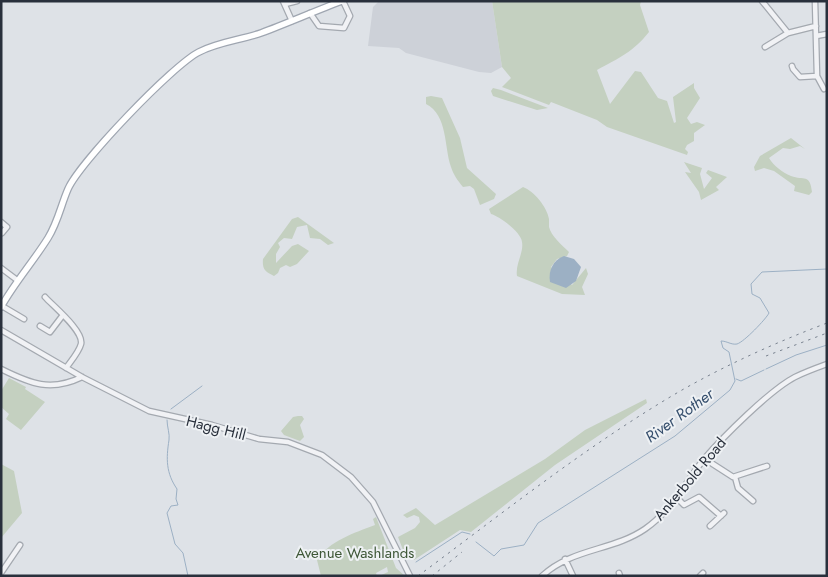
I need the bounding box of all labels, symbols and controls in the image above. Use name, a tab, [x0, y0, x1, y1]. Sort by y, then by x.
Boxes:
water label: River Rother	[640, 382, 720, 448]
street label: Hagg Hill	[184, 410, 248, 446]
street label: Ankerbold Road	[649, 433, 731, 525]
park label: Avenue Washlands	[296, 542, 414, 564]

